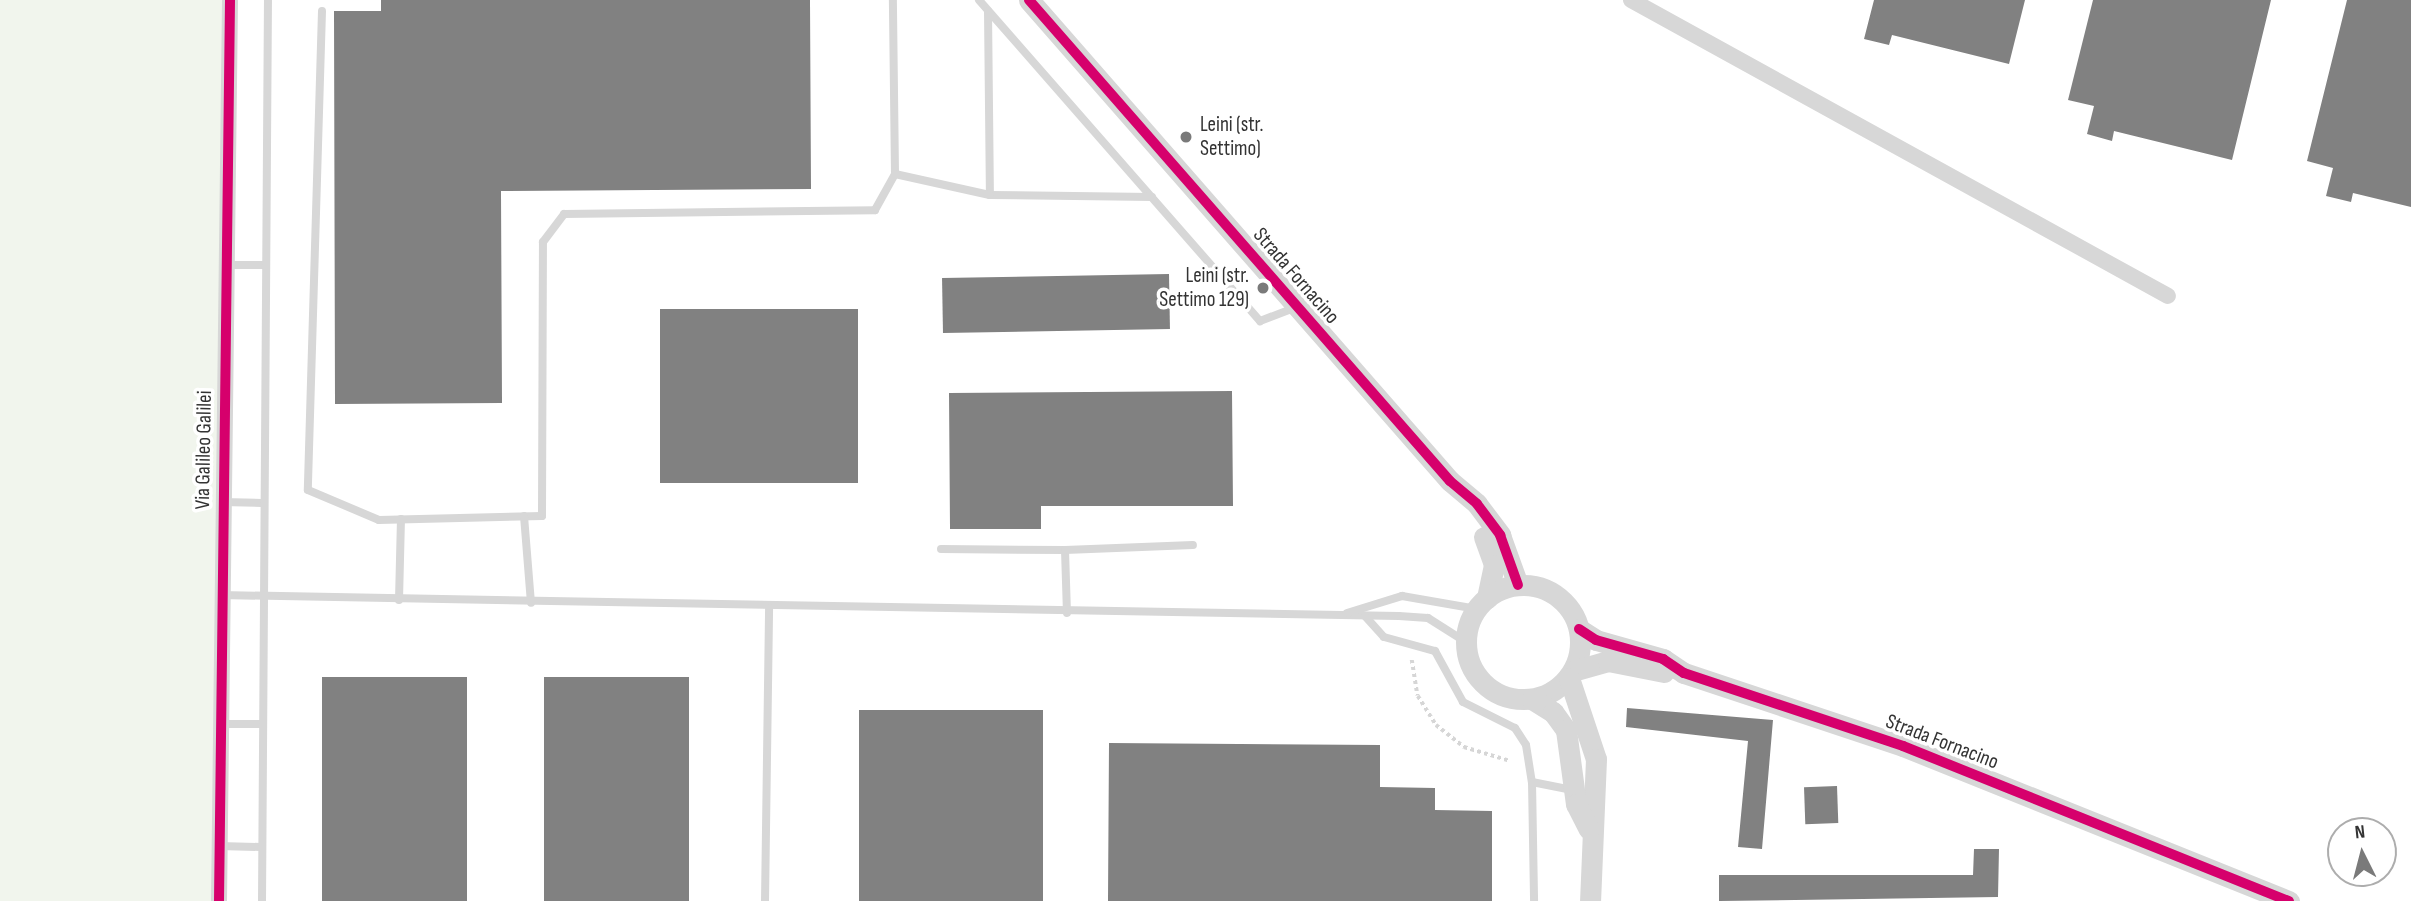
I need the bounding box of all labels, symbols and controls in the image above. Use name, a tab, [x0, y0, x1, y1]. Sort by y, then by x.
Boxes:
place label: Leini (str. Settimo)	[1200, 112, 1263, 162]
marker: Leini (str. Settimo)	[1178, 129, 1194, 145]
street label: Strada Fornacino	[1248, 223, 1344, 329]
place label: Leini (str. Settimo 129)	[1159, 263, 1249, 313]
marker: Leini (str. Settimo 129)	[1255, 280, 1271, 296]
street label: Via Galileo Galilei	[190, 390, 218, 510]
street label: Strada Fornacino	[1882, 709, 2002, 775]
north arrow	[2327, 817, 2397, 887]
text: N	[2354, 821, 2366, 845]

